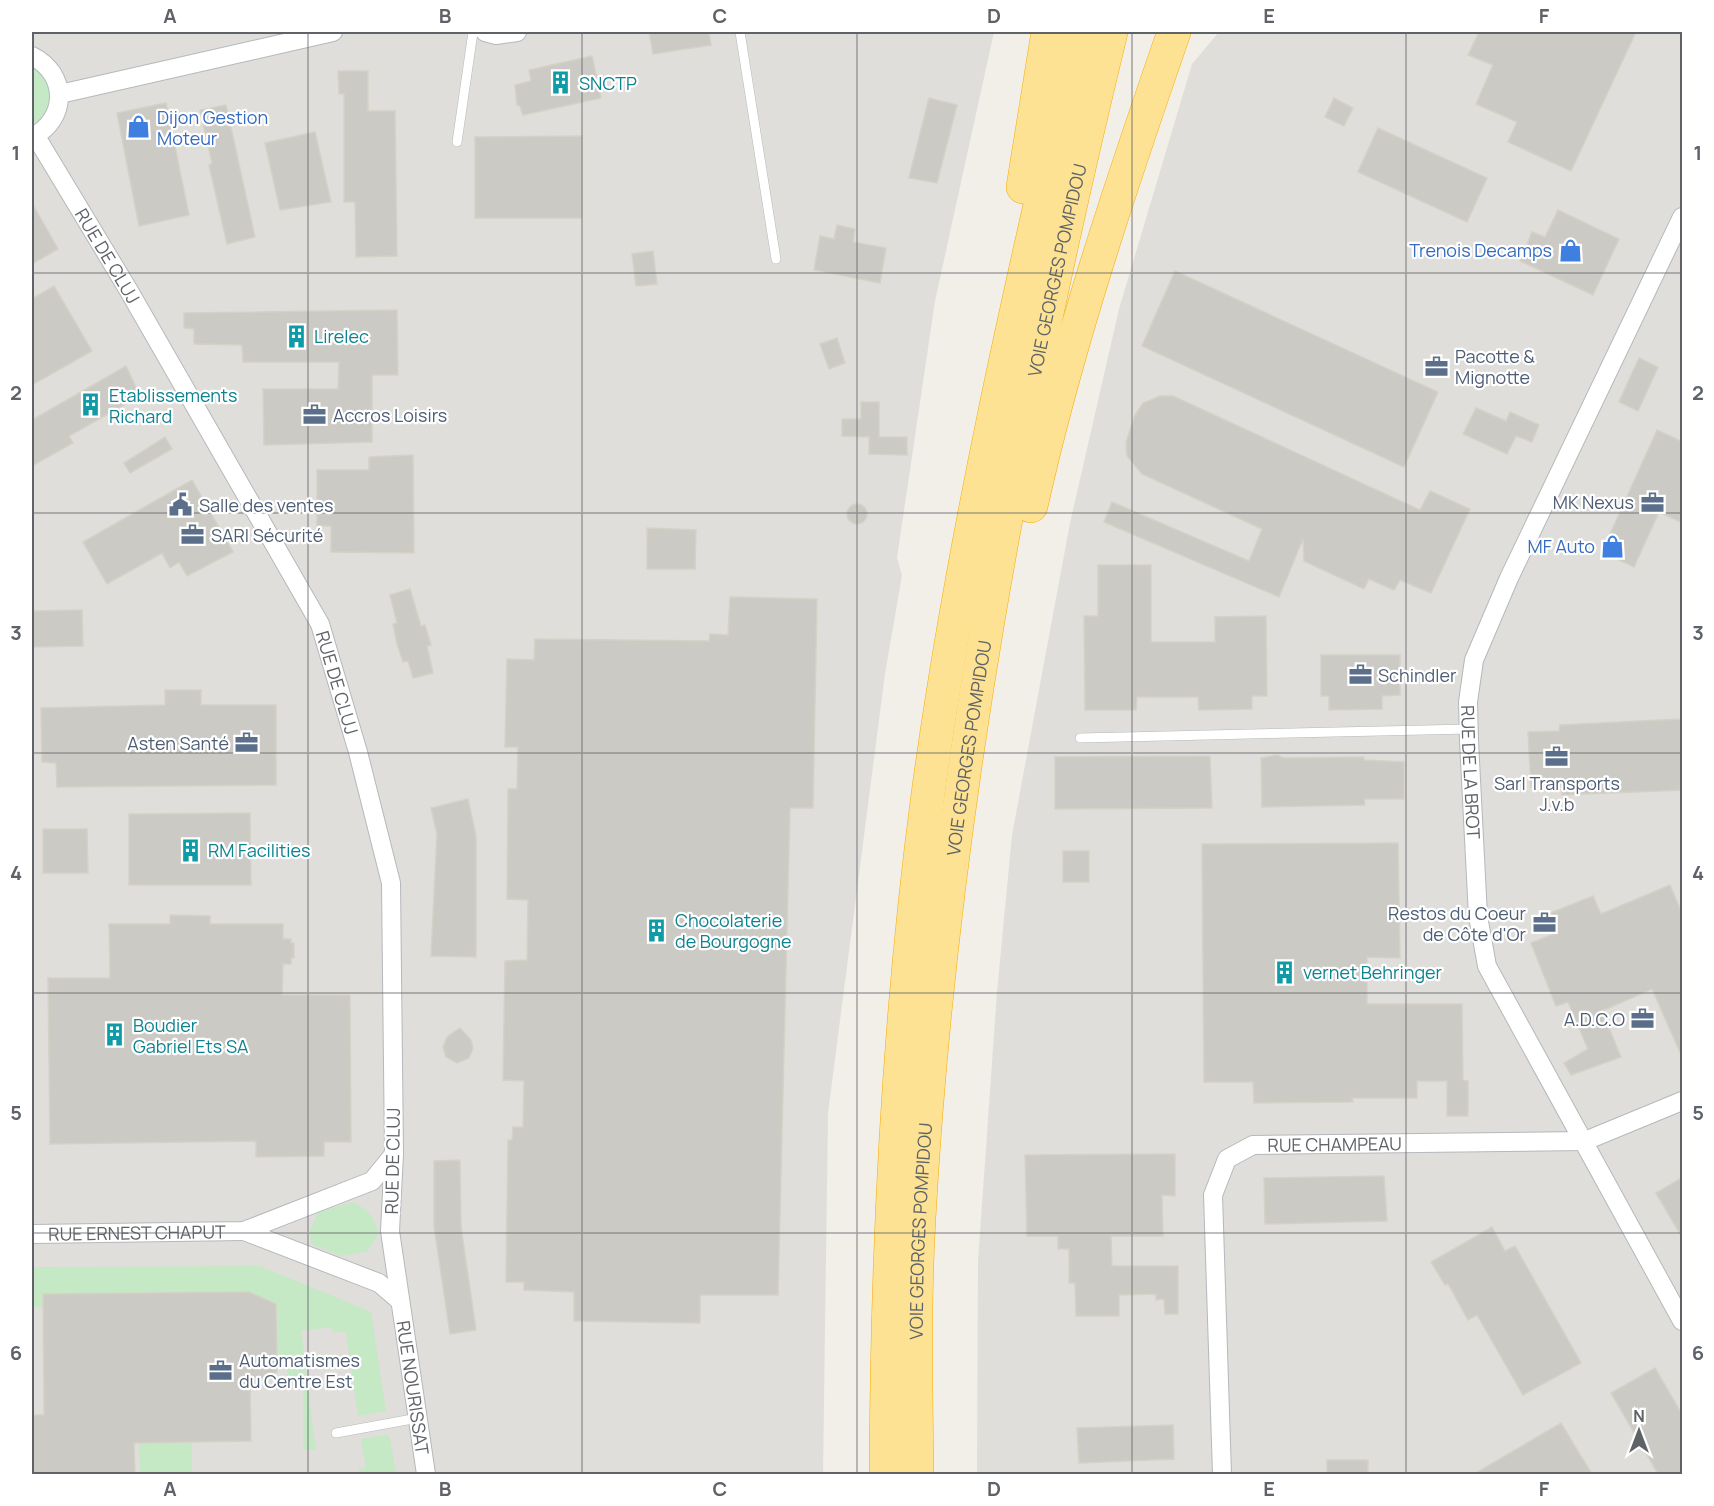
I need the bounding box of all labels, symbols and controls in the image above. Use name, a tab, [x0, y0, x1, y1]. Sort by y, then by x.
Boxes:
text: A	[163, 2, 177, 29]
text: B	[439, 2, 452, 29]
text: C	[713, 2, 727, 29]
text: D	[987, 2, 1001, 29]
text: E	[1263, 2, 1275, 29]
text: F	[1539, 2, 1550, 29]
building icon: SNCTP	[548, 70, 574, 96]
place label: SNCTP	[579, 71, 637, 95]
place label: Dijon Gestion Moteur	[157, 105, 268, 150]
shop icon: Dijon Gestion Moteur	[126, 114, 152, 140]
text: 1	[12, 139, 20, 166]
text: 1	[1694, 139, 1702, 166]
street label: VOIE GEORGES POMPIDOU	[1022, 161, 1092, 379]
street label: RUE DE CLUJ	[70, 204, 146, 308]
shop icon: Trenois Decamps	[1557, 237, 1583, 263]
place label: Trenois Decamps	[1409, 238, 1552, 262]
building icon: Lirelec	[283, 323, 309, 349]
place label: Lirelec	[314, 324, 369, 348]
place label: Pacotte & Mignotte	[1455, 344, 1535, 389]
office icon: Pacotte & Mignotte	[1424, 353, 1450, 379]
text: 2	[10, 379, 22, 406]
text: 2	[1692, 379, 1704, 406]
place label: Etablissements Richard	[109, 383, 238, 428]
building icon: Etablissements Richard	[78, 392, 104, 418]
office icon: Accros Loisirs	[302, 402, 328, 428]
place label: Accros Loisirs	[333, 403, 447, 427]
office icon: MK Nexus	[1639, 489, 1665, 515]
place label: MK Nexus	[1553, 490, 1634, 514]
public building icon: Salle des ventes	[168, 492, 194, 518]
place label: Salle des ventes	[199, 493, 333, 517]
office icon: SARI Sécurité	[180, 522, 206, 548]
place label: SARI Sécurité	[211, 523, 323, 547]
shop icon: MF Auto	[1600, 533, 1626, 559]
place label: MF Auto	[1528, 534, 1595, 558]
text: 3	[10, 619, 22, 646]
text: 3	[1692, 619, 1704, 646]
street label: RUE DE CLUJ	[311, 628, 364, 737]
street label: VOIE GEORGES POMPIDOU	[941, 638, 997, 857]
office icon: Schindler	[1347, 662, 1373, 688]
place label: Schindler	[1378, 663, 1457, 687]
street label: RUE DE LA BROT	[1456, 705, 1486, 840]
office icon: Asten Santé	[234, 730, 260, 756]
place label: Asten Santé	[127, 731, 229, 755]
office icon: Sarl Transports J.v.b	[1544, 744, 1570, 770]
place label: Sarl Transports J.v.b	[1494, 771, 1620, 816]
building icon: RM Facilities	[177, 837, 203, 863]
place label: RM Facilities	[208, 838, 310, 862]
text: 4	[10, 859, 22, 886]
text: 4	[1692, 859, 1704, 886]
place label: Restos du Coeur de Côte d'Or	[1388, 901, 1527, 946]
place label: Chocolaterie de Bourgogne	[675, 908, 791, 953]
office icon: Restos du Coeur de Côte d'Or	[1531, 910, 1557, 936]
building icon: Chocolaterie de Bourgogne	[644, 917, 670, 943]
building icon: vernet Behringer	[1272, 959, 1298, 985]
place label: vernet Behringer	[1303, 960, 1443, 984]
office icon: A.D.C.O	[1630, 1006, 1656, 1032]
place label: A.D.C.O	[1564, 1007, 1625, 1031]
place label: Boudier Gabriel Ets SA	[133, 1013, 249, 1058]
building icon: Boudier Gabriel Ets SA	[102, 1022, 128, 1048]
text: 5	[10, 1099, 22, 1126]
text: 5	[1692, 1099, 1704, 1126]
street label: RUE DE CLUJ	[379, 1107, 405, 1215]
street label: VOIE GEORGES POMPIDOU	[904, 1122, 937, 1340]
street label: RUE CHAMPEAU	[1267, 1131, 1402, 1157]
street label: RUE ERNEST CHAPUT	[48, 1219, 226, 1246]
street label: RUE NOURISSAT	[391, 1319, 435, 1456]
text: 6	[10, 1339, 22, 1366]
text: 6	[1692, 1339, 1704, 1366]
place label: Automatismes du Centre Est	[239, 1348, 360, 1393]
office icon: Automatismes du Centre Est	[208, 1357, 234, 1383]
north arrow	[1609, 1401, 1669, 1461]
text: N	[1633, 1405, 1645, 1427]
text: A	[163, 1475, 177, 1502]
text: B	[439, 1475, 452, 1502]
text: C	[713, 1475, 727, 1502]
text: D	[987, 1475, 1001, 1502]
text: E	[1263, 1475, 1275, 1502]
text: F	[1539, 1475, 1550, 1502]

